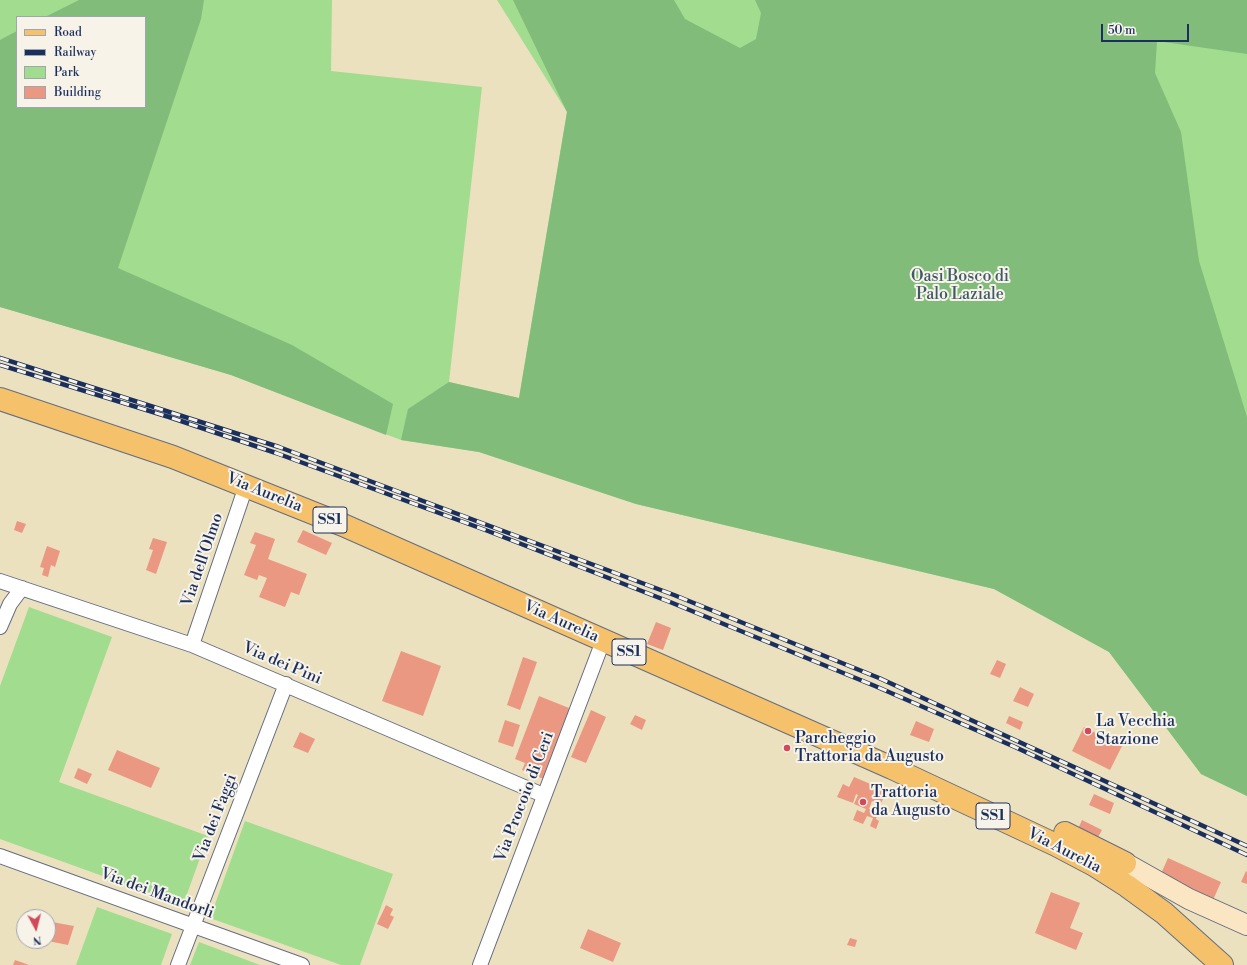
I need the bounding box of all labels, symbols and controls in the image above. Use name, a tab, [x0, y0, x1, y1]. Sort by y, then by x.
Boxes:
legend	[16, 16, 146, 108]
scale bar	[1103, 16, 1191, 42]
text: 50 m	[1108, 23, 1136, 38]
text: Road	[54, 25, 82, 40]
text: Railway	[54, 45, 96, 60]
text: Park	[54, 65, 79, 80]
text: Building	[54, 85, 101, 100]
park label: Oasi Bosco di Palo Laziale	[911, 267, 1009, 305]
street label: Via Aurelia	[223, 469, 305, 517]
road number: SS1	[313, 507, 347, 533]
street label: Via dell'Olmo	[178, 511, 228, 609]
street label: Via Aurelia	[520, 597, 602, 647]
street label: Via dei Pini	[240, 639, 324, 689]
road number: SS1	[612, 639, 646, 665]
place label: La Vecchia Stazione	[1096, 712, 1175, 750]
marker: La Vecchia Stazione	[1083, 726, 1093, 736]
street label: Via Procoio di Ceri	[491, 729, 559, 865]
place label: Parcheggio Trattoria da Augusto	[795, 729, 944, 767]
marker: Parcheggio Trattoria da Augusto	[782, 743, 792, 753]
street label: Via dei Faggi	[190, 771, 242, 865]
place label: Trattoria da Augusto	[871, 783, 950, 821]
marker: Trattoria da Augusto	[858, 797, 868, 807]
road number: SS1	[976, 803, 1010, 829]
street label: Via Aurelia	[1024, 824, 1104, 878]
street label: Via dei Mandorli	[98, 865, 216, 923]
north arrow	[16, 909, 56, 949]
text: N	[32, 932, 43, 947]

